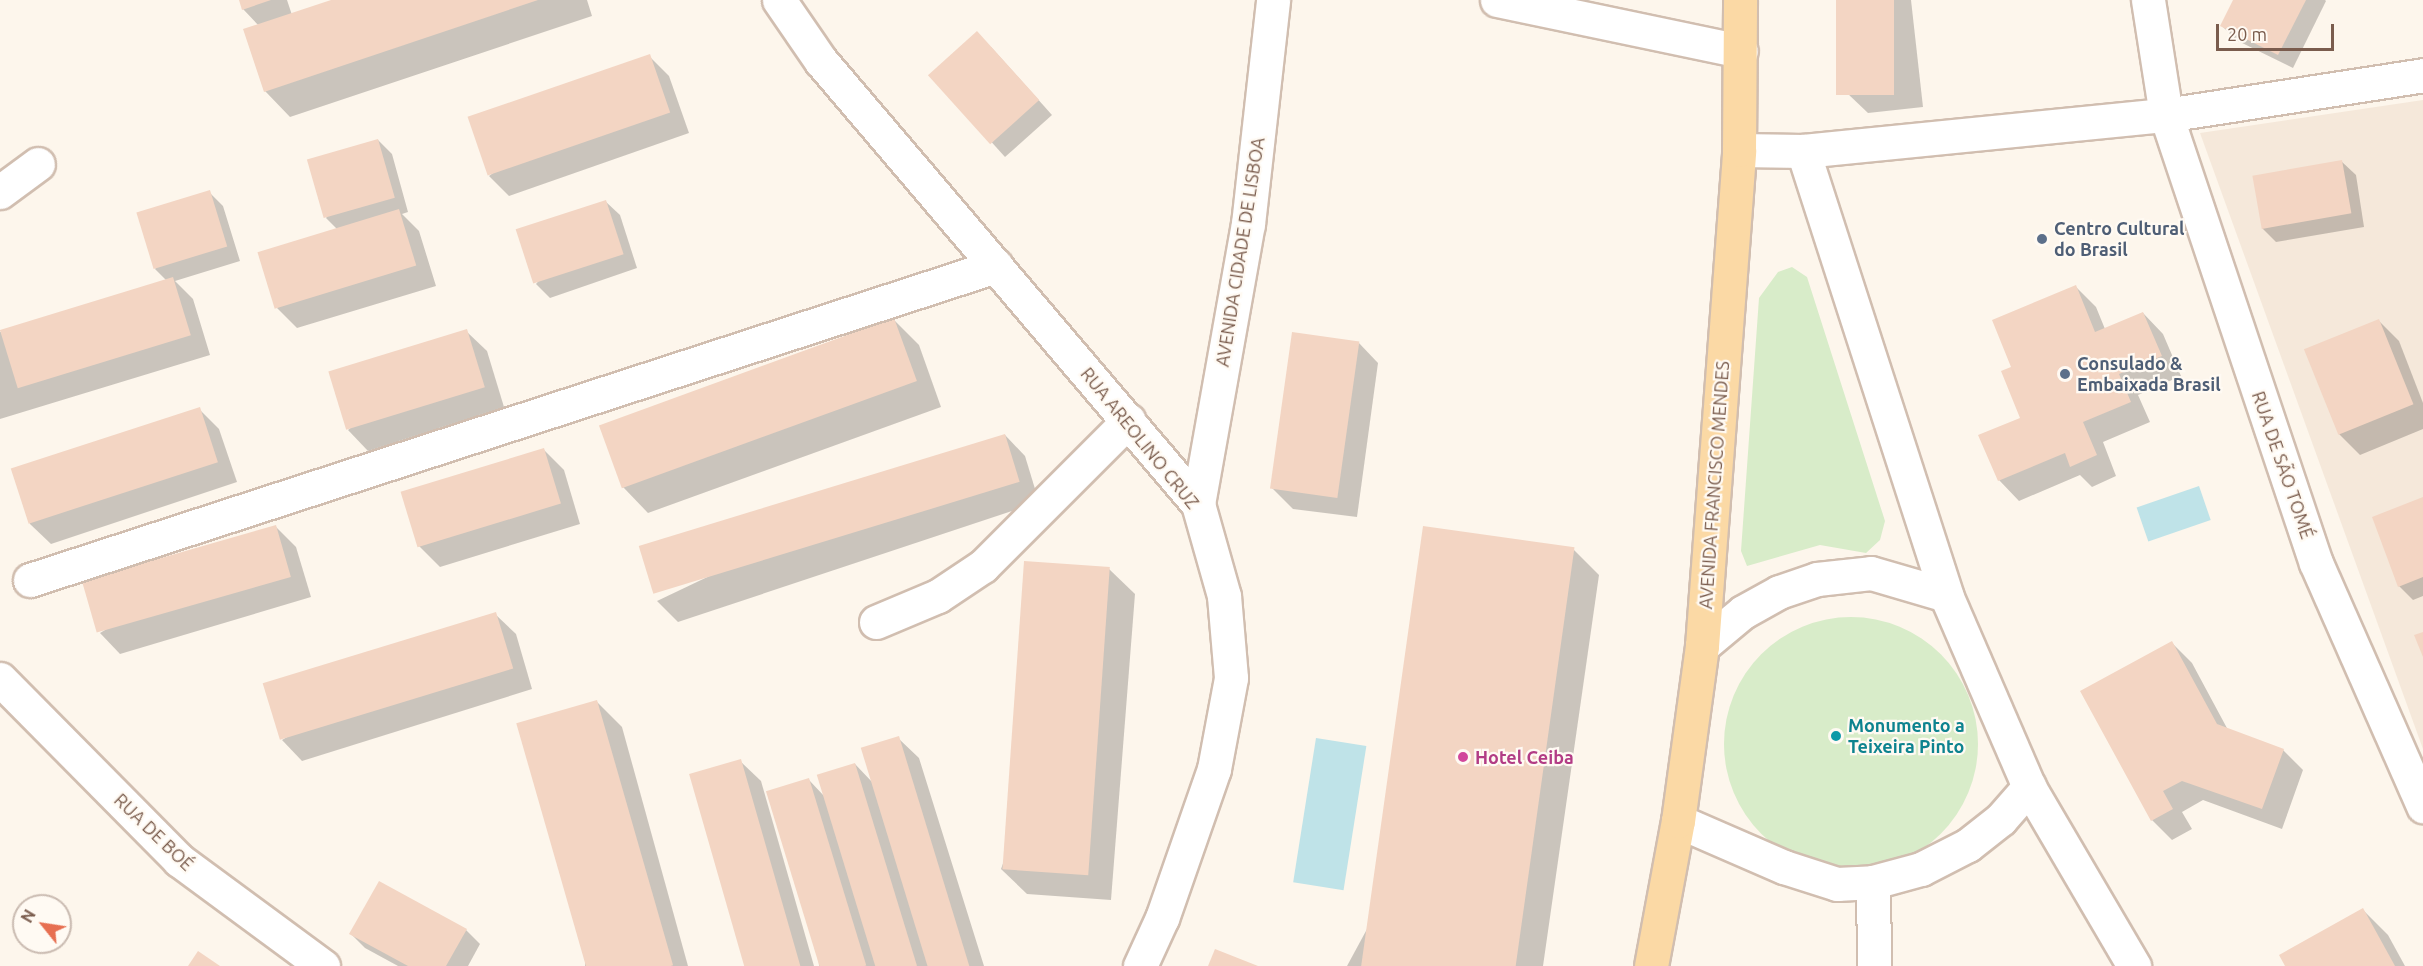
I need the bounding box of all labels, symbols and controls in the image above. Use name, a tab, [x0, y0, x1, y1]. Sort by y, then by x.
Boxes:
scale bar	[2219, 12, 2338, 50]
text: 20 m	[2227, 24, 2267, 44]
street label: AVENIDA CIDADE DE LISBOA	[1211, 136, 1269, 368]
place label: Centro Cultural do Brasil	[2054, 218, 2184, 260]
marker: Centro Cultural do Brasil	[2035, 232, 2049, 246]
place label: Consulado & Embaixada Brasil	[2077, 353, 2221, 395]
street label: AVENIDA FRANCISCO MENDES	[1695, 360, 1733, 610]
street label: RUA AREOLINO CRUZ	[1076, 363, 1204, 513]
marker: Consulado & Embaixada Brasil	[2058, 367, 2072, 381]
street label: RUA DE SÃO TOMÉ	[2248, 388, 2318, 542]
place label: Monumento a Teixeira Pinto	[1848, 715, 1965, 758]
marker: Monumento a Teixeira Pinto	[1829, 729, 1843, 743]
place label: Hotel Ceiba	[1475, 746, 1574, 768]
marker: Hotel Ceiba	[1456, 750, 1470, 764]
street label: RUA DE BOÉ	[110, 789, 198, 875]
north arrow	[12, 894, 72, 954]
text: N	[17, 906, 39, 926]

